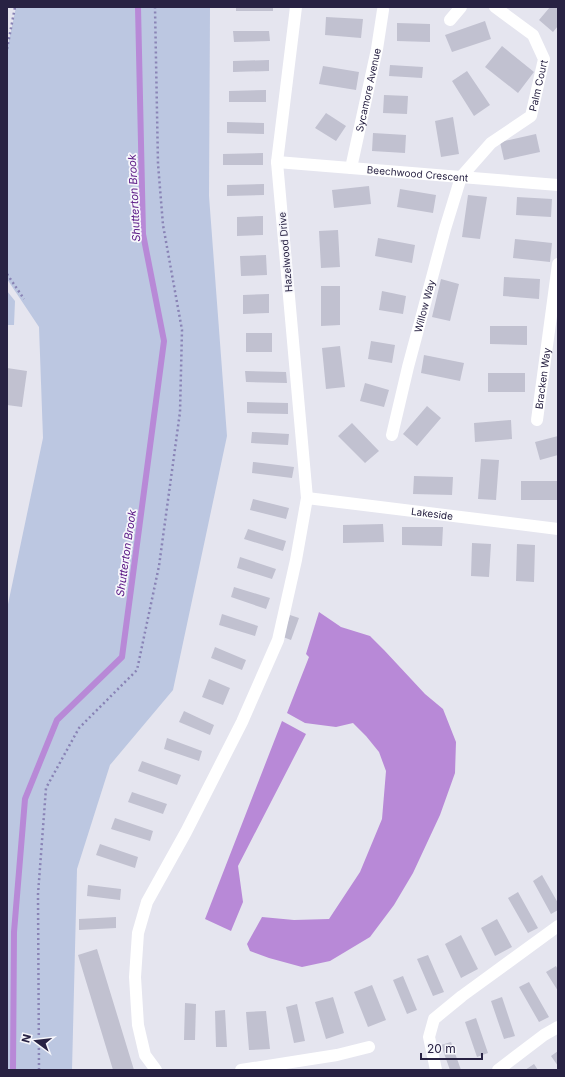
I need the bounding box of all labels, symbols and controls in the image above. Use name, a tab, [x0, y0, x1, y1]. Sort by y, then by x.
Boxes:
street label: Sycamore Avenue	[353, 47, 383, 133]
street label: Palm Court	[526, 58, 550, 112]
water label: Shutterton Brook	[125, 153, 143, 242]
street label: Beechwood Crescent	[366, 163, 469, 184]
street label: Hazelwood Drive	[276, 211, 294, 293]
street label: Willow Way	[412, 278, 437, 334]
street label: Bracken Way	[533, 347, 553, 410]
street label: Lakeside	[410, 505, 454, 522]
water label: Shutterton Brook	[113, 508, 139, 597]
north arrow	[16, 1021, 56, 1061]
text: N	[18, 1033, 34, 1044]
scale bar	[421, 1035, 482, 1061]
text: 20 m	[427, 1041, 456, 1056]

